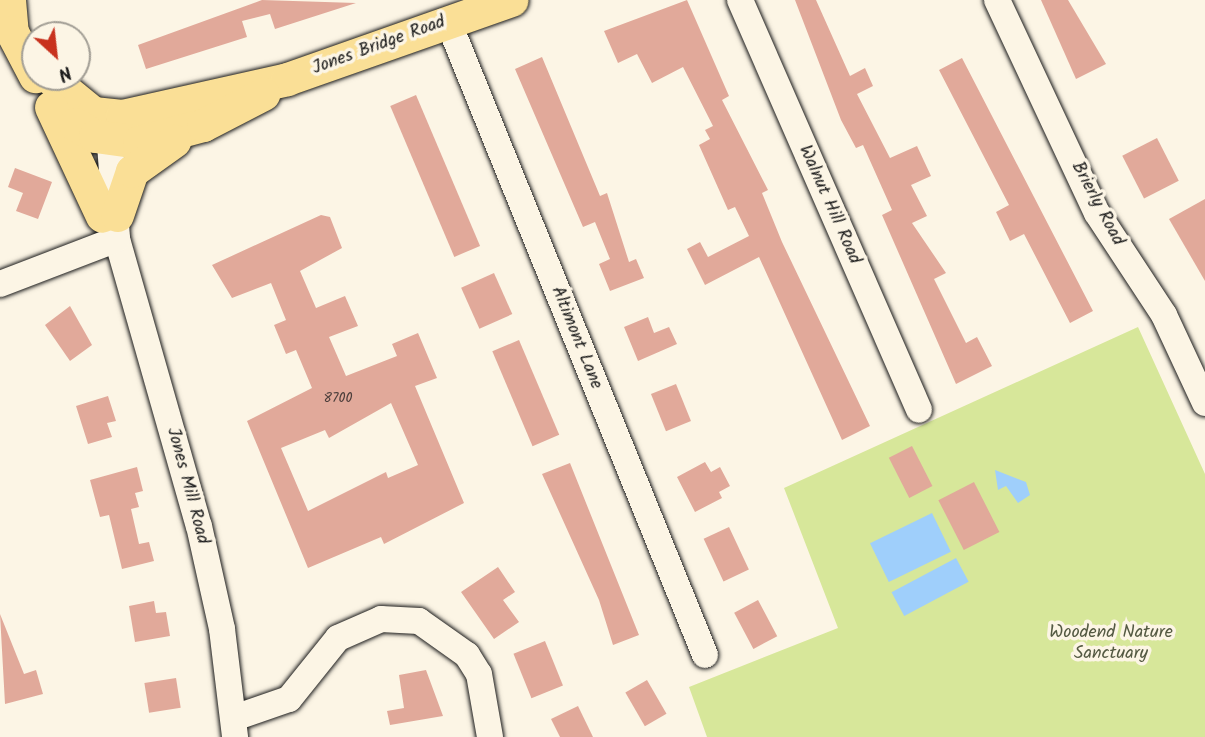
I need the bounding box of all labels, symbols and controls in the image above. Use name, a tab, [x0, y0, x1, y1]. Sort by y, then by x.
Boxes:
street label: Jones Bridge Road	[310, 12, 448, 80]
north arrow	[21, 21, 91, 91]
text: N	[52, 57, 77, 89]
street label: Walnut Hill Road	[793, 142, 865, 268]
street label: Brierly Road	[1066, 158, 1128, 250]
street label: Altimont Lane	[546, 284, 606, 392]
house number: 8700	[324, 390, 352, 406]
street label: Jones Mill Road	[161, 425, 213, 547]
park label: Woodend Nature Sanctuary	[1049, 623, 1173, 666]

